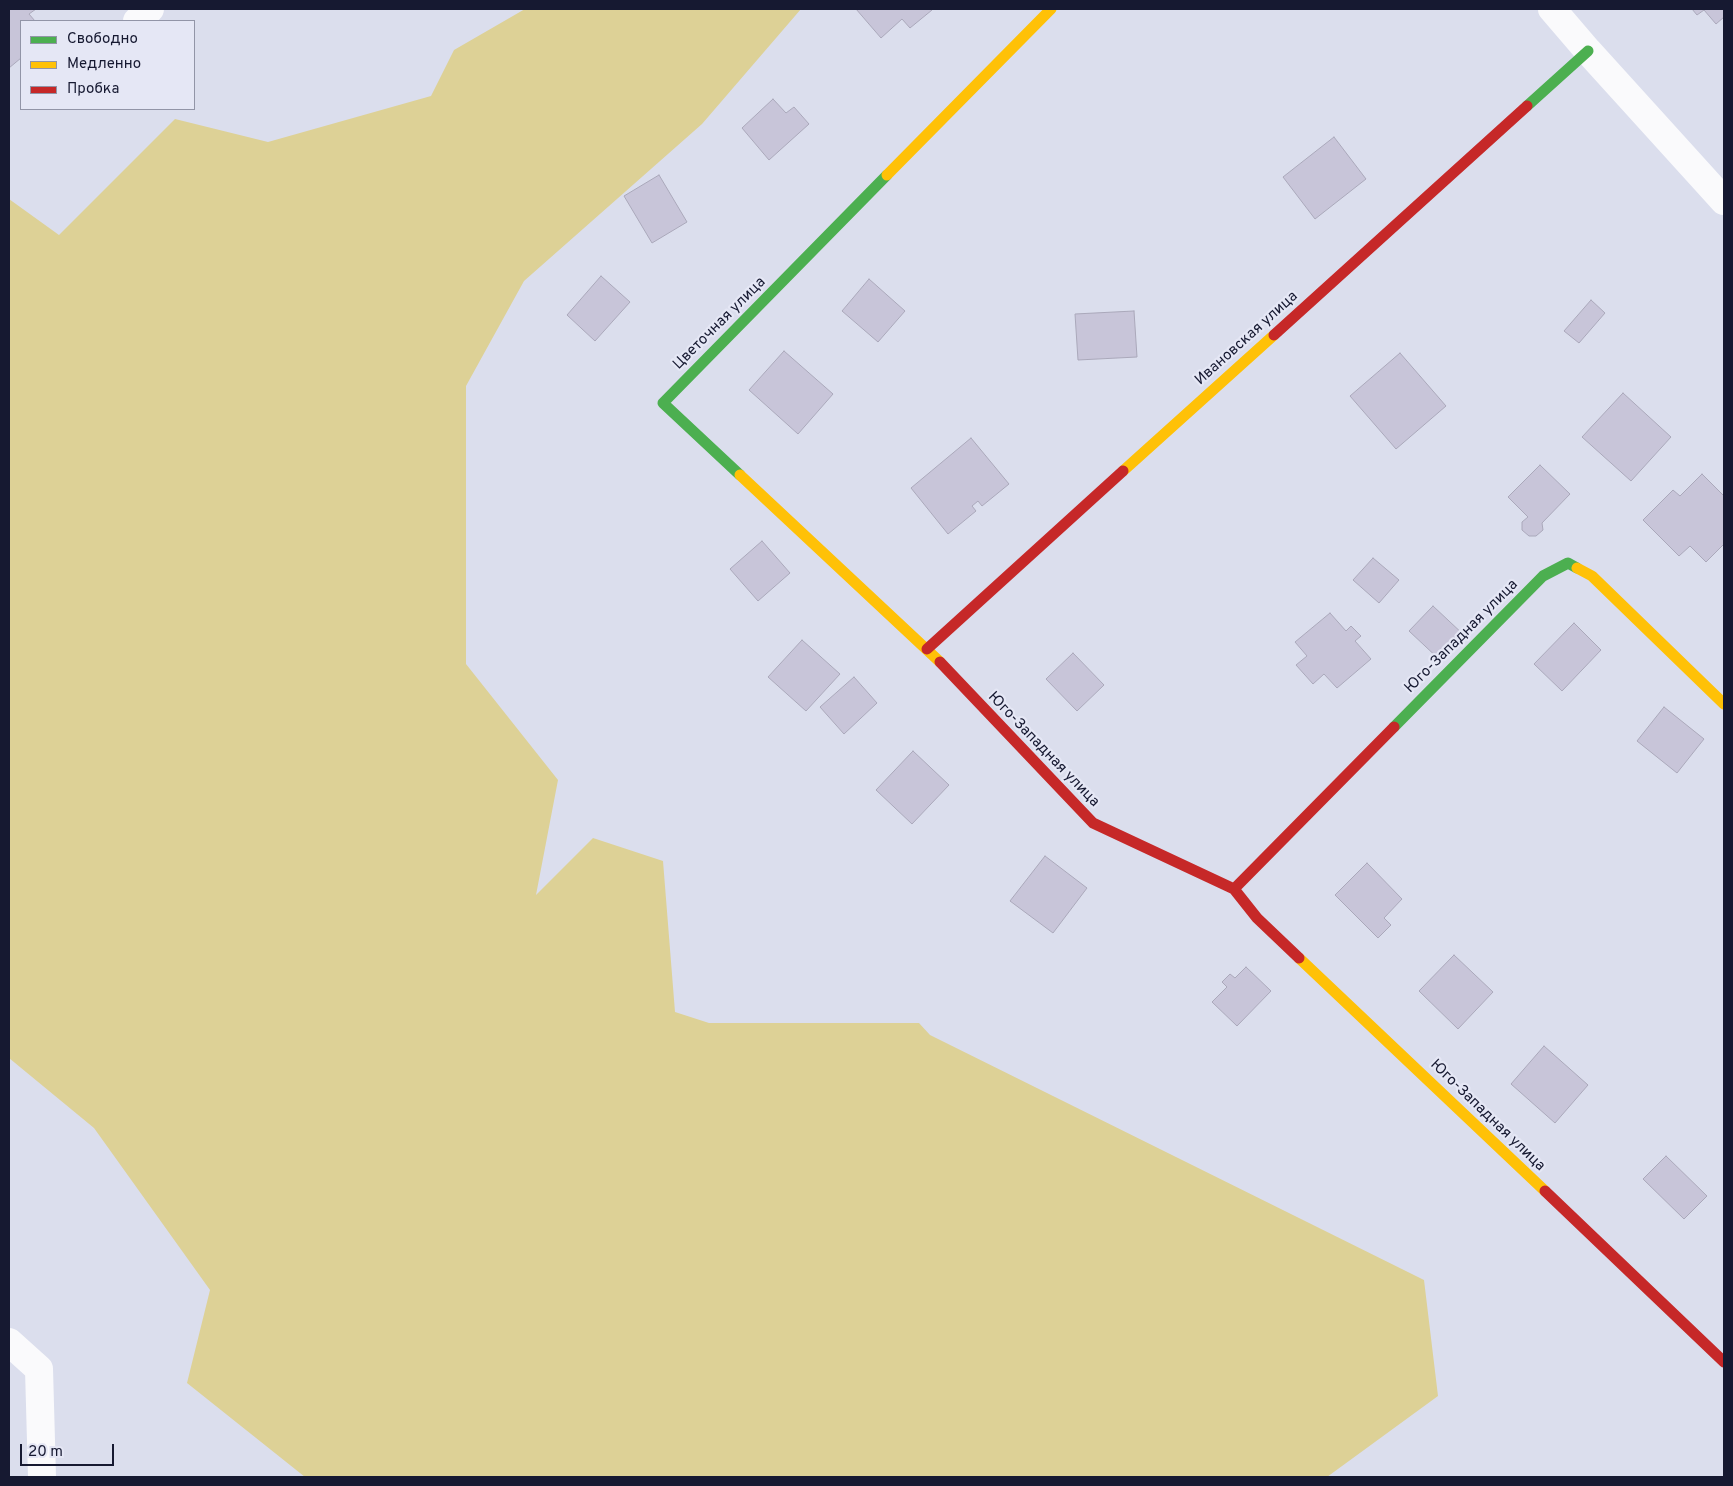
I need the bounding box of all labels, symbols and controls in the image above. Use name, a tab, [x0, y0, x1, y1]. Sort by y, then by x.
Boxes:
legend	[20, 20, 195, 110]
text: Свободно	[67, 30, 138, 49]
text: Медленно	[67, 55, 141, 74]
text: Пробка	[67, 80, 119, 99]
street label: Цветочная улица	[670, 274, 770, 374]
street label: Ивановская улица	[1192, 288, 1302, 390]
street label: Юго-Западная улица	[1402, 577, 1522, 697]
street label: Юго-Западная улица	[983, 689, 1103, 811]
street label: Юго-Западная улица	[1426, 1056, 1548, 1176]
scale bar	[22, 1434, 116, 1466]
text: 20 m	[28, 1443, 63, 1462]

